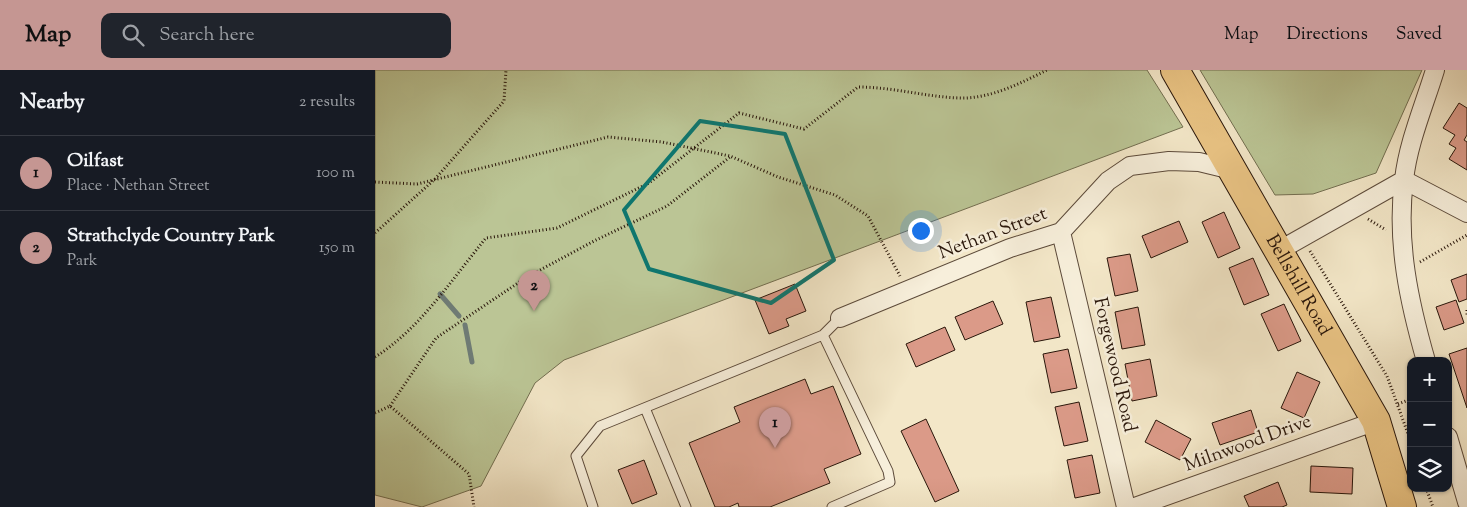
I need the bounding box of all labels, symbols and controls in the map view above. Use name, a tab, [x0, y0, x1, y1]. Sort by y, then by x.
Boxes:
search box	[101, 13, 451, 58]
text: Map	[25, 18, 71, 52]
icon: search	[119, 21, 147, 49]
text: Search here	[159, 22, 255, 49]
text: Map	[1224, 22, 1259, 48]
text: Directions	[1287, 22, 1368, 48]
text: Saved	[1396, 22, 1442, 48]
text: Nearby	[20, 88, 85, 118]
text: 2 results	[299, 91, 355, 114]
text: Oilfast	[67, 148, 123, 175]
text: 1	[33, 162, 39, 185]
text: 100 m	[316, 162, 355, 185]
text: Place · Nethan Street	[67, 175, 210, 198]
street label: Nethan Street	[935, 201, 1052, 267]
your location	[908, 218, 934, 244]
text: Strathclyde Country Park	[67, 223, 275, 250]
street label: Bellshill Road	[1258, 230, 1338, 341]
text: 2	[32, 237, 40, 260]
text: 150 m	[319, 237, 355, 260]
text: Park	[67, 250, 98, 273]
pin: 2	[518, 270, 550, 311]
street label: Forgewood Road	[1085, 295, 1143, 435]
map controls	[1407, 357, 1452, 492]
button: +	[1407, 357, 1452, 402]
button: −	[1407, 402, 1452, 447]
pin: 1	[759, 407, 791, 448]
street label: Milnwood Drive	[1181, 408, 1316, 480]
button: layers	[1407, 447, 1452, 492]

